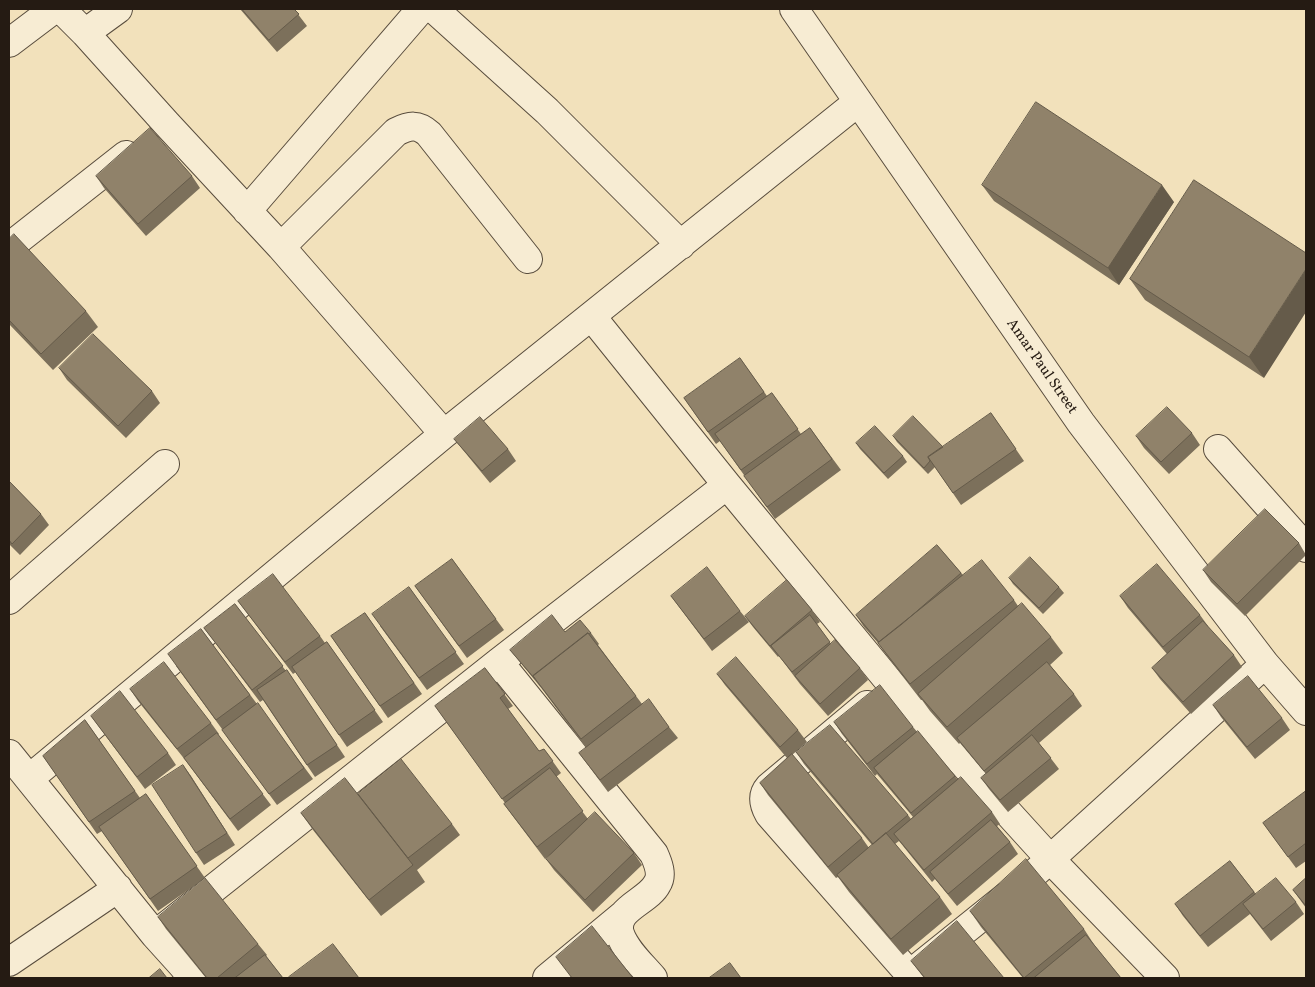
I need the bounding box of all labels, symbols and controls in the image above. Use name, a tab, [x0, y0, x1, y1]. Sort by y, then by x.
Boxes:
street label: Amar Paul Street	[1001, 316, 1081, 418]

